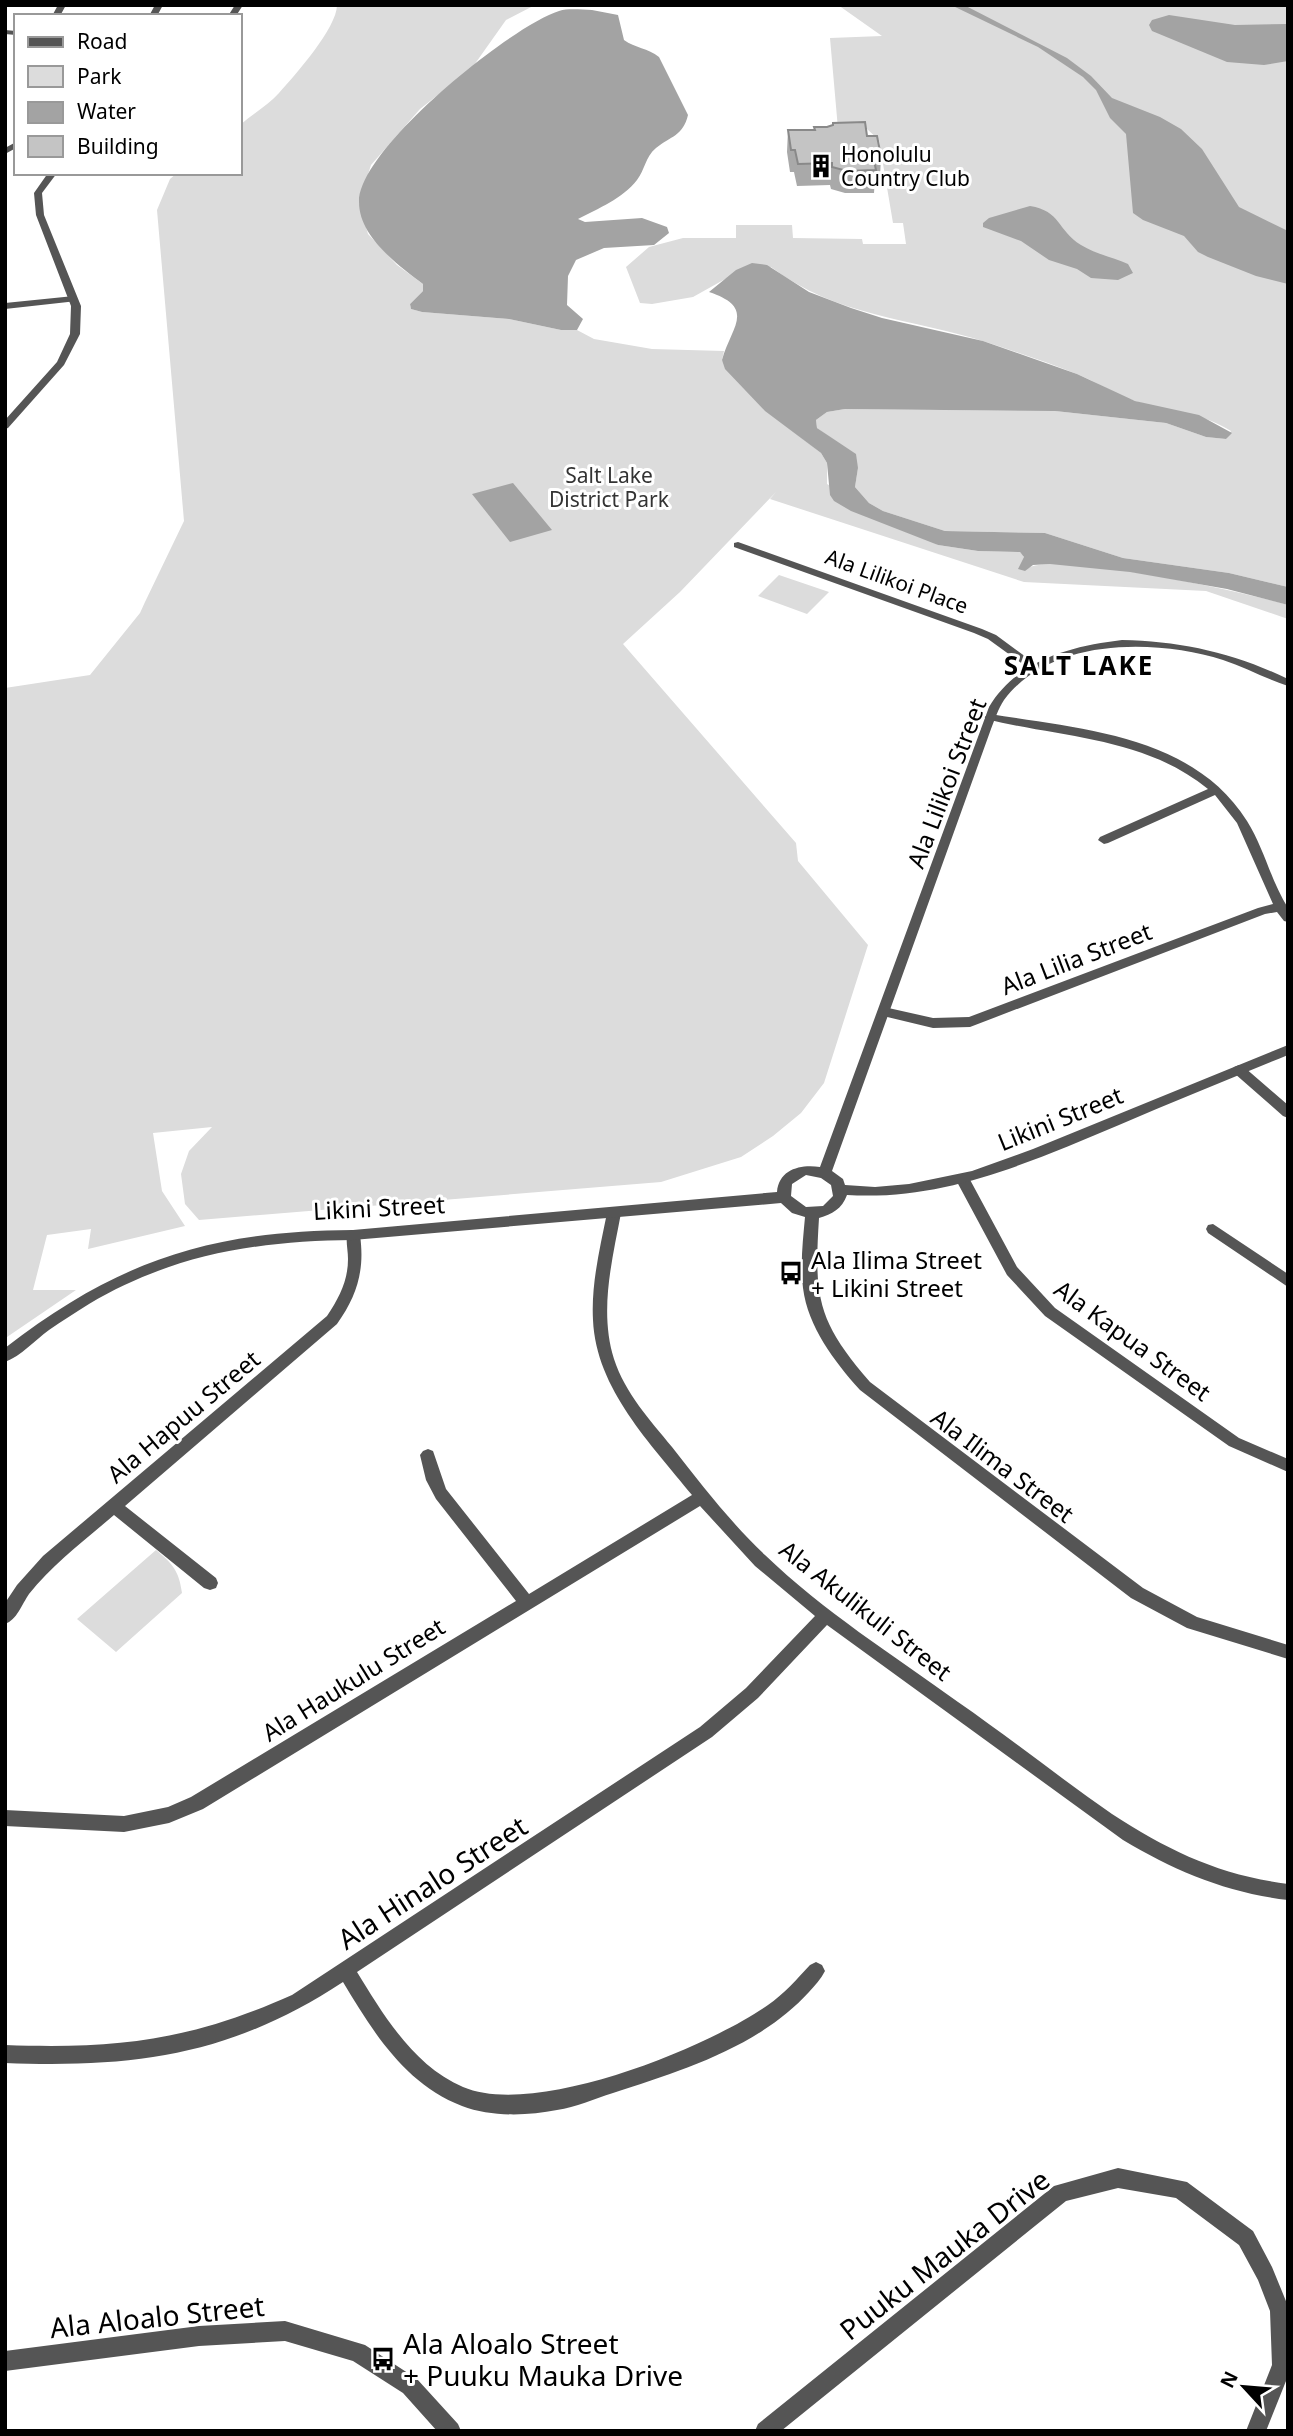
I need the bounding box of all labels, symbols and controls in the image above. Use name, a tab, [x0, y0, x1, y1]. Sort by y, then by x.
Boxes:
legend	[14, 14, 242, 175]
text: Road	[77, 27, 127, 55]
text: Park	[77, 62, 122, 90]
text: Water	[77, 97, 136, 125]
text: Building	[77, 132, 159, 160]
place label: Honolulu Country Club	[841, 140, 970, 192]
building icon: Honolulu Country Club	[807, 152, 835, 180]
park label: Salt Lake District Park	[549, 461, 670, 513]
street label: Ala Lilikoi Place	[822, 542, 972, 620]
district label: SALT LAKE	[1004, 647, 1154, 683]
street label: Ala Lilikoi Street	[898, 693, 994, 873]
street label: Ala Lilia Street	[996, 914, 1156, 1002]
street label: Likini Street	[993, 1078, 1128, 1158]
street label: Likini Street	[312, 1187, 446, 1227]
place label: Ala Ilima Street + Likini Street	[811, 1243, 982, 1304]
bus stop icon: Ala Ilima Street + Likini Street	[777, 1259, 805, 1287]
street label: Ala Kapua Street	[1048, 1272, 1218, 1408]
street label: Ala Hapuu Street	[100, 1342, 267, 1490]
street label: Ala Ilima Street	[925, 1400, 1081, 1530]
street label: Ala Akulikuli Street	[773, 1532, 959, 1688]
street label: Ala Haukulu Street	[256, 1609, 451, 1748]
street label: Ala Hinalo Street	[330, 1807, 534, 1957]
street label: Puuku Mauka Drive	[831, 2160, 1057, 2348]
street label: Ala Aloalo Street	[48, 2286, 266, 2346]
place label: Ala Aloalo Street + Puuku Mauka Drive	[403, 2324, 683, 2394]
bus stop icon: Ala Aloalo Street + Puuku Mauka Drive	[369, 2345, 397, 2373]
north arrow	[1209, 2352, 1279, 2422]
text: N	[1214, 2367, 1244, 2392]

